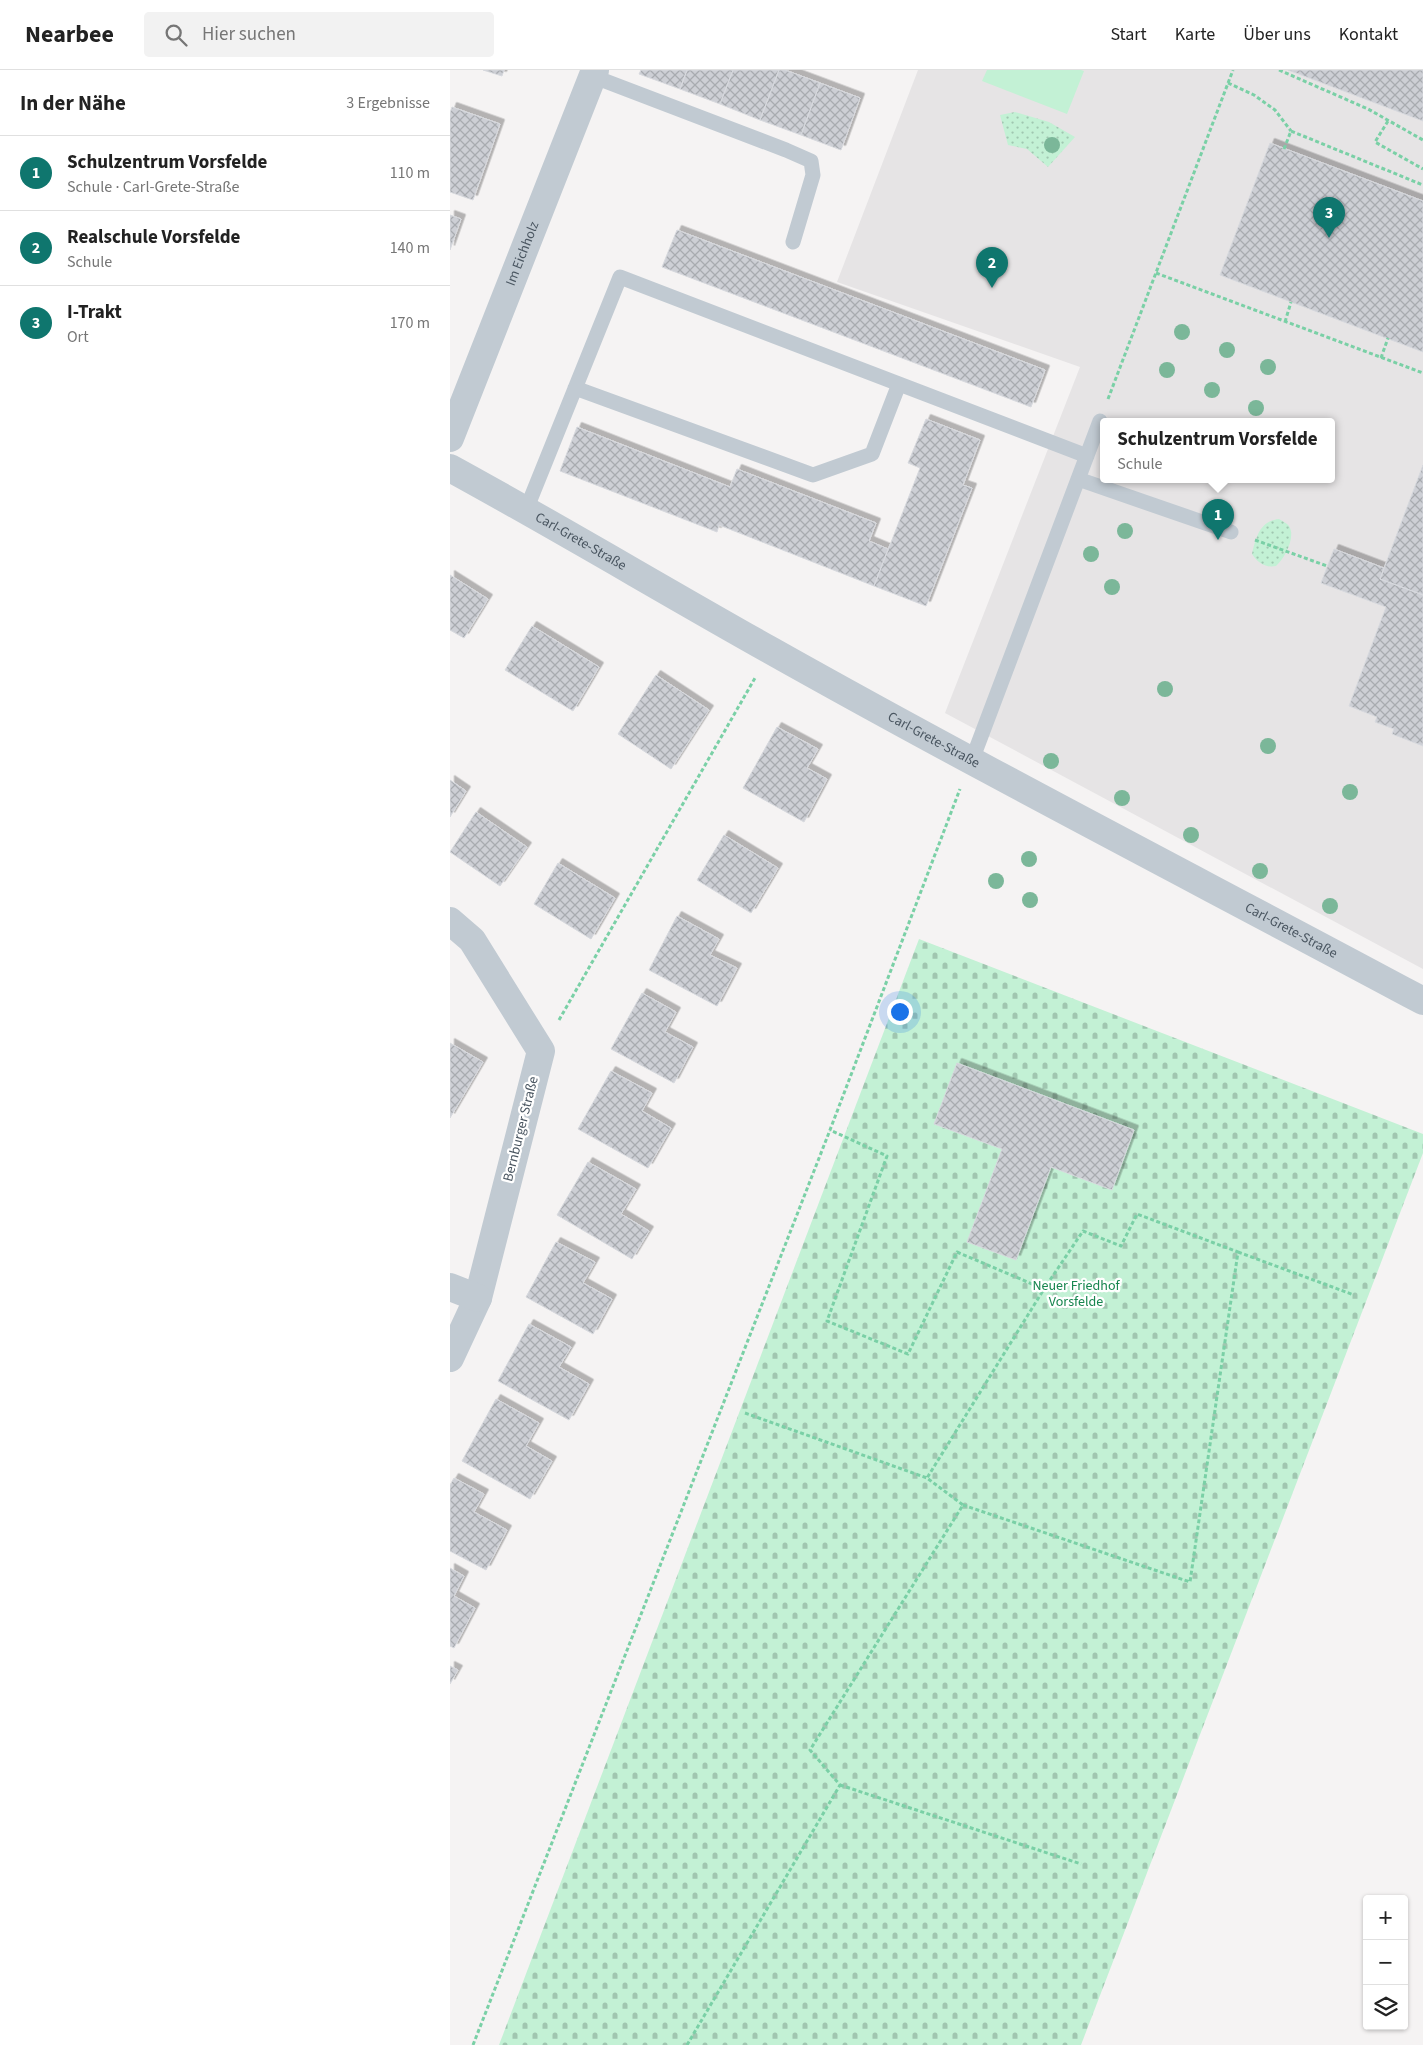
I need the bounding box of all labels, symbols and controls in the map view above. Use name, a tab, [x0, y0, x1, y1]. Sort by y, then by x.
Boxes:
search box	[144, 12, 494, 57]
text: Nearbee	[25, 17, 114, 52]
icon: search	[162, 21, 190, 49]
text: Hier suchen	[202, 21, 296, 48]
text: Start	[1110, 22, 1147, 47]
text: Karte	[1175, 22, 1215, 47]
text: Über uns	[1243, 22, 1311, 47]
text: Kontakt	[1339, 22, 1398, 47]
text: In der Nähe	[20, 88, 126, 118]
text: 3 Ergebnisse	[346, 92, 430, 114]
text: Schulzentrum Vorsfelde	[67, 149, 267, 176]
text: 1	[32, 162, 40, 184]
text: 110 m	[390, 162, 430, 184]
text: Schule · Carl-Grete-Straße	[67, 176, 239, 198]
pin: 3	[1313, 197, 1345, 238]
street label: Im Eichholz	[501, 219, 544, 289]
text: Realschule Vorsfelde	[67, 224, 240, 251]
text: 2	[32, 237, 40, 259]
text: 140 m	[390, 237, 430, 259]
pin: 2	[976, 247, 1008, 288]
text: Schule	[67, 251, 112, 273]
text: I-Trakt	[67, 299, 122, 326]
text: 3	[32, 312, 40, 334]
text: 170 m	[390, 312, 430, 334]
text: Ort	[67, 326, 89, 348]
popup	[1100, 418, 1335, 483]
text: Schulzentrum Vorsfelde	[1117, 426, 1318, 453]
text: Schule	[1117, 453, 1163, 475]
pin: 1	[1202, 499, 1234, 540]
street label: Carl-Grete-Straße	[531, 507, 630, 576]
street label: Carl-Grete-Straße	[884, 707, 983, 773]
street label: Carl-Grete-Straße	[1241, 898, 1341, 964]
your location	[887, 999, 913, 1025]
street label: Bernburger Straße	[498, 1074, 544, 1184]
park label: Neuer Friedhof Vorsfelde	[1032, 1276, 1120, 1312]
map controls	[1363, 1895, 1408, 2030]
button: +	[1363, 1895, 1408, 1940]
button: −	[1363, 1940, 1408, 1985]
button: layers	[1363, 1985, 1408, 2030]

